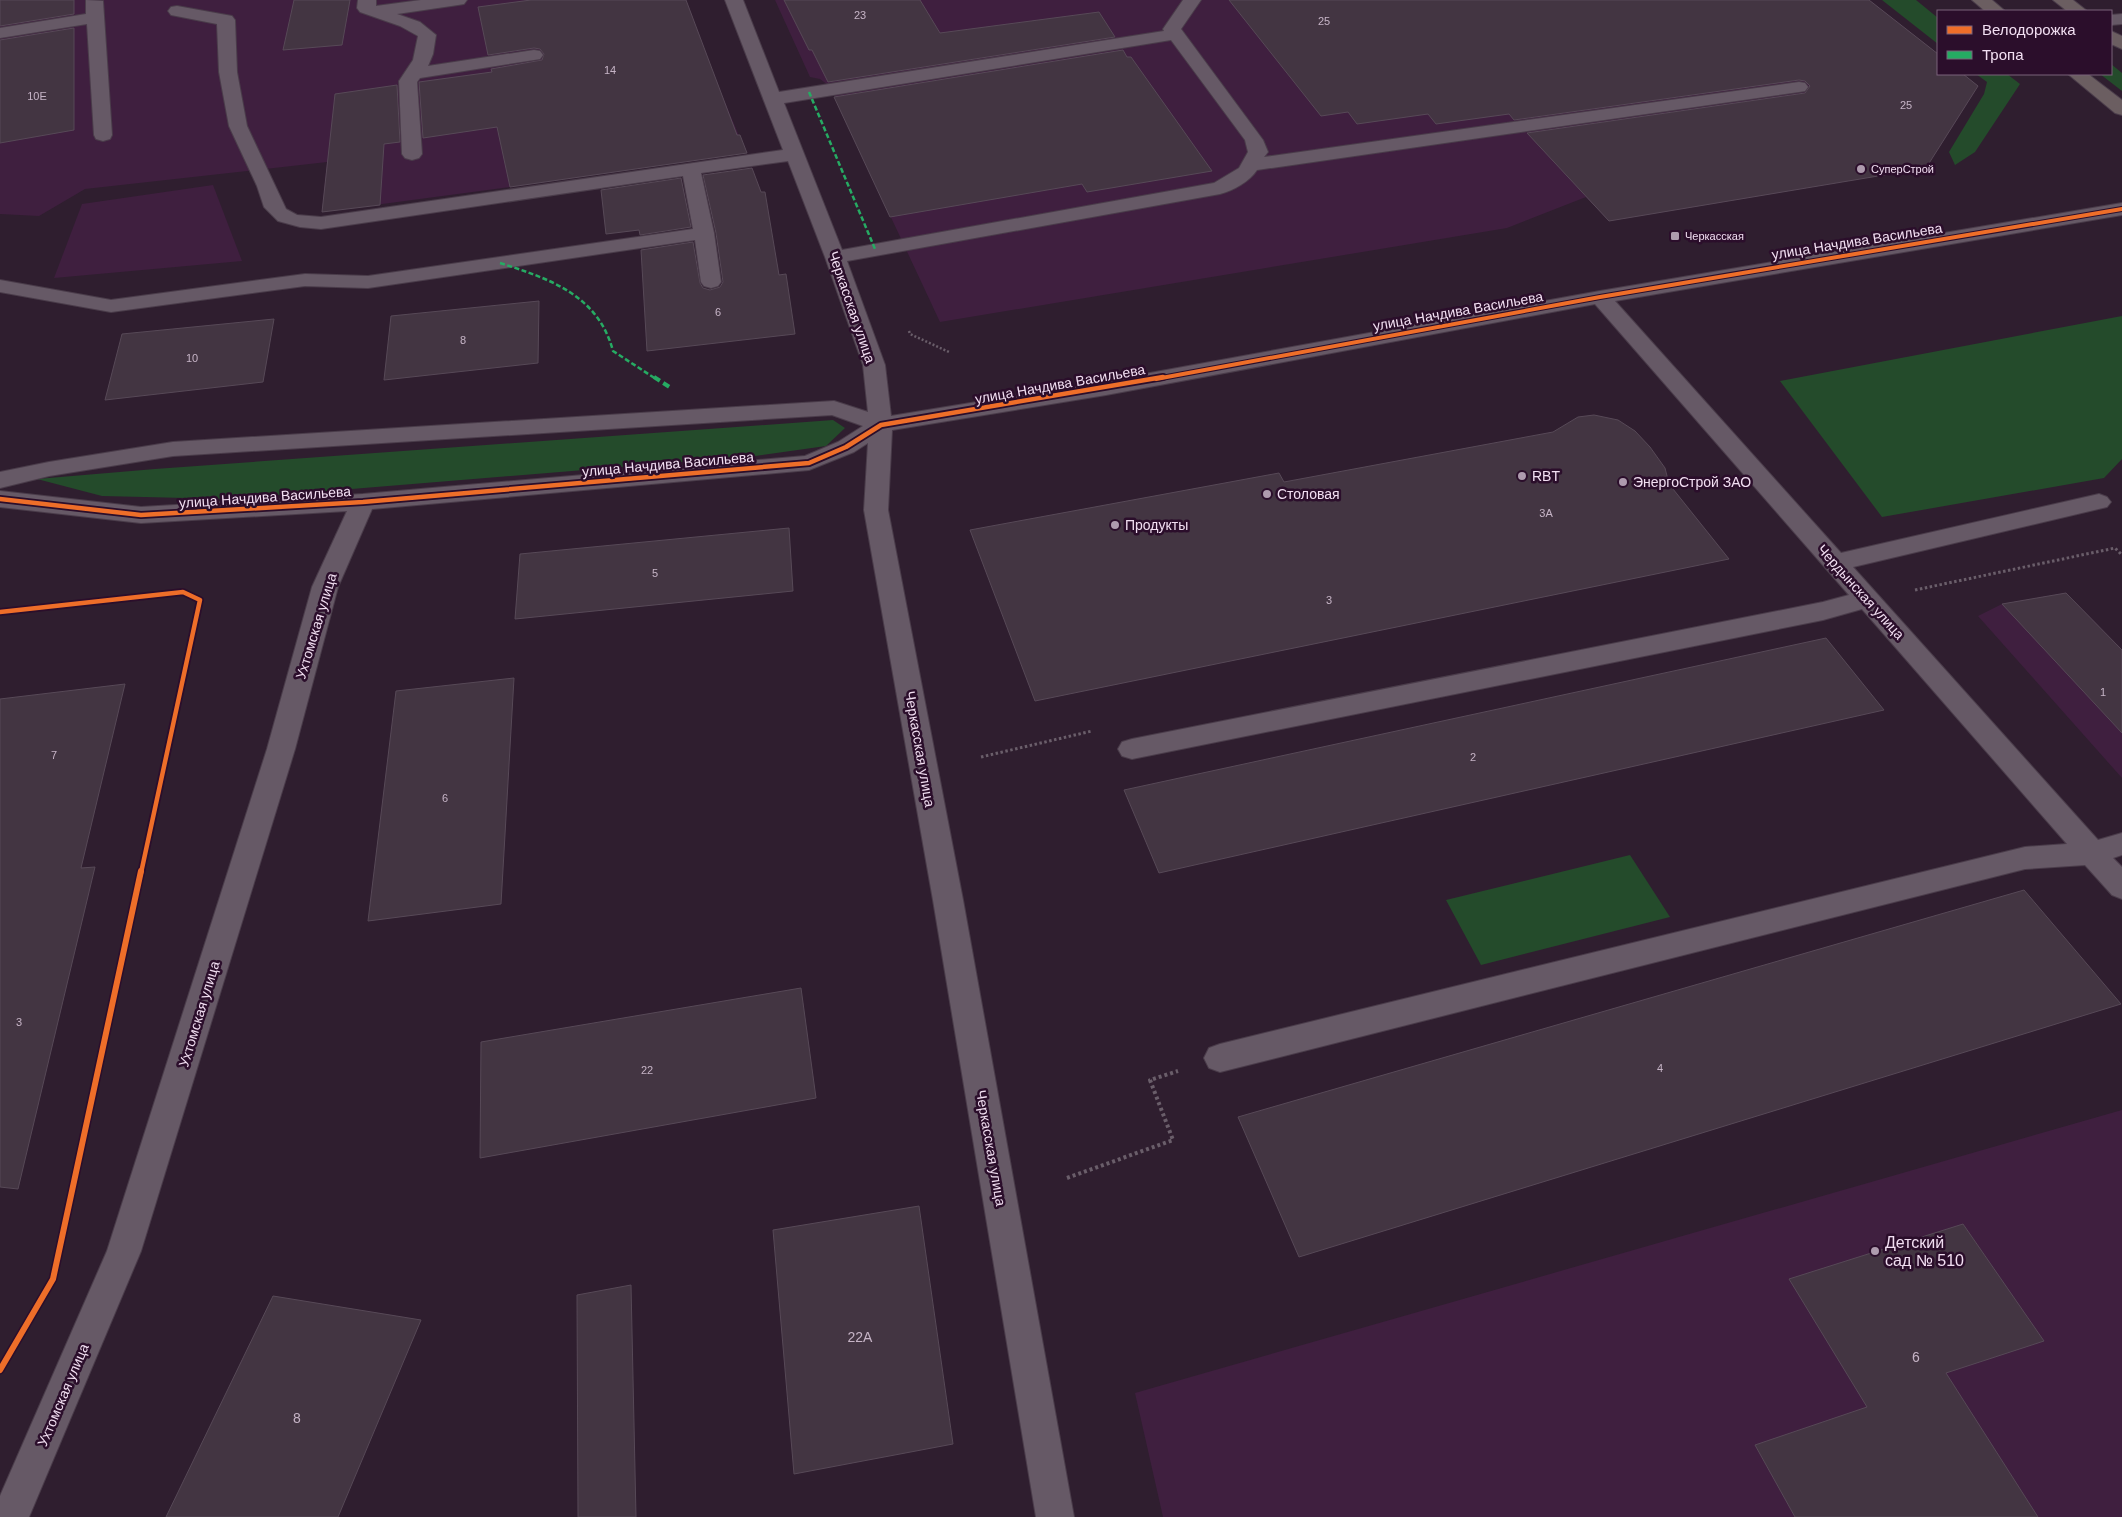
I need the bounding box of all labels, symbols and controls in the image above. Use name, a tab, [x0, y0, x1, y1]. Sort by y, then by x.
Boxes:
house number: 23	[854, 9, 866, 21]
legend	[1937, 10, 2112, 75]
house number: 25	[1318, 15, 1330, 27]
text: Велодорожка	[1982, 21, 2076, 38]
text: Тропа	[1982, 46, 2024, 63]
house number: 14	[604, 64, 616, 76]
house number: 10Е	[27, 90, 47, 102]
house number: 25	[1900, 99, 1912, 111]
marker: СуперСтрой	[1855, 163, 1867, 175]
place label: СуперСтрой	[1871, 163, 1934, 175]
street label: улица Начдива Васильева	[1771, 220, 1944, 262]
marker: Черкасская	[1669, 230, 1681, 242]
place label: Черкасская	[1685, 230, 1744, 242]
street label: Черкасская улица	[825, 249, 879, 365]
street label: улица Начдива Васильева	[1372, 288, 1545, 334]
house number: 6	[715, 306, 721, 318]
house number: 8	[460, 334, 466, 346]
house number: 10	[186, 352, 198, 364]
street label: улица Начдива Васильева	[974, 361, 1147, 407]
street label: улица Начдива Васильева	[581, 448, 755, 479]
place label: RBT	[1532, 468, 1560, 484]
marker: RBT	[1516, 470, 1528, 482]
place label: ЭнергоСтрой ЗАО	[1633, 474, 1751, 490]
marker: ЭнергоСтрой ЗАО	[1617, 476, 1629, 488]
street label: улица Начдива Васильева	[178, 483, 352, 511]
place label: Столовая	[1277, 486, 1340, 502]
marker: Столовая	[1261, 488, 1273, 500]
house number: 3А	[1539, 507, 1553, 519]
place label: Продукты	[1125, 517, 1188, 533]
marker: Продукты	[1109, 519, 1121, 531]
street label: Чердынская улица	[1814, 541, 1908, 643]
house number: 5	[652, 567, 658, 579]
street label: Ухтомская улица	[292, 571, 340, 681]
house number: 3	[1326, 594, 1332, 606]
house number: 1	[2100, 686, 2106, 698]
street label: Черкасская улица	[902, 690, 938, 808]
house number: 7	[51, 749, 57, 761]
house number: 2	[1470, 751, 1476, 763]
house number: 6	[442, 792, 448, 804]
street label: Ухтомская улица	[175, 959, 223, 1069]
house number: 3	[16, 1016, 22, 1028]
house number: 4	[1657, 1062, 1663, 1074]
house number: 22	[641, 1064, 653, 1076]
street label: Черкасская улица	[973, 1089, 1009, 1207]
place label: Детский сад № 510	[1885, 1234, 1964, 1269]
marker: Детский сад № 510	[1869, 1245, 1881, 1257]
house number: 22А	[848, 1329, 873, 1345]
street label: Ухтомская улица	[34, 1341, 92, 1449]
house number: 6	[1912, 1349, 1920, 1365]
house number: 8	[293, 1410, 301, 1426]

